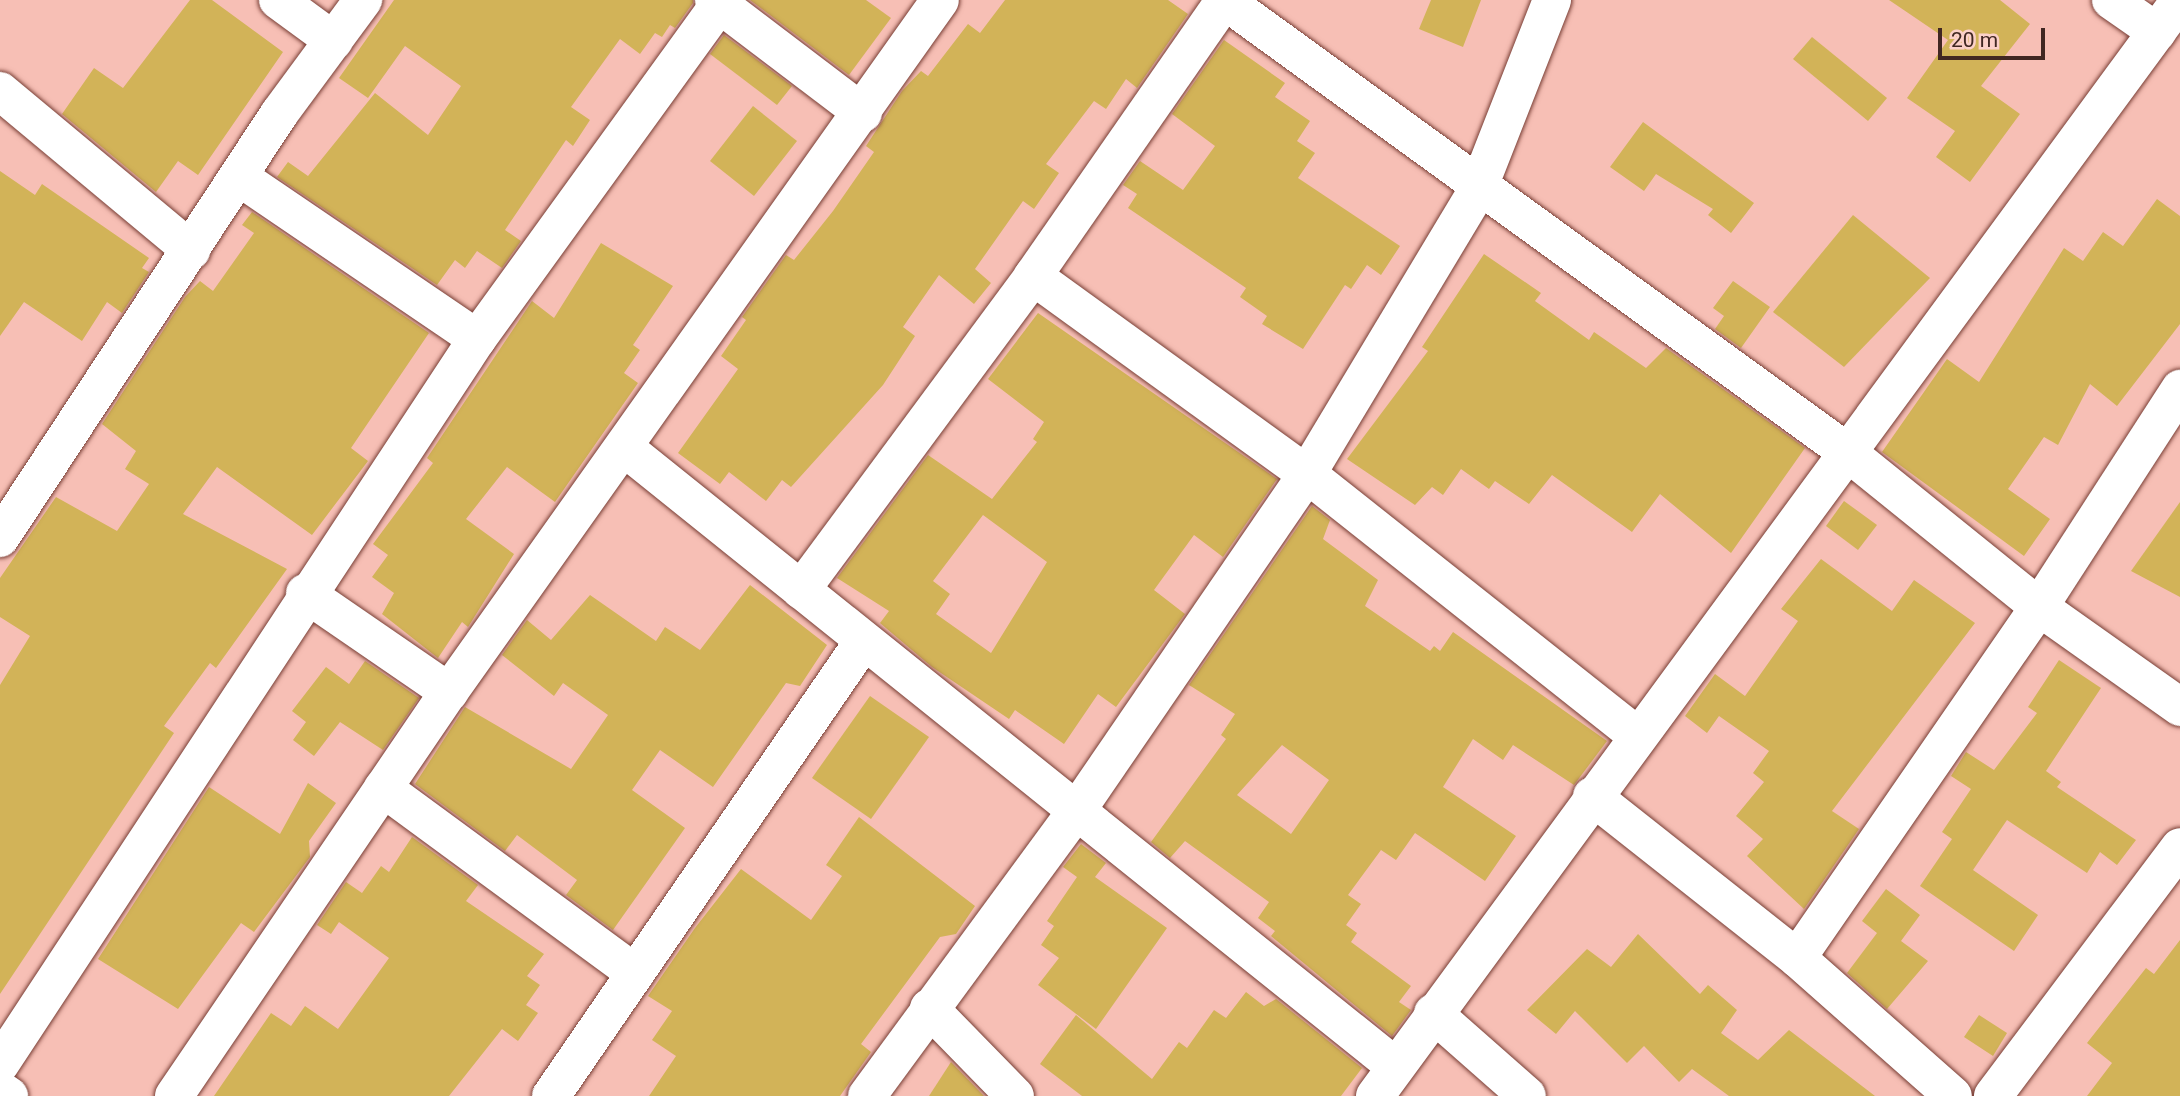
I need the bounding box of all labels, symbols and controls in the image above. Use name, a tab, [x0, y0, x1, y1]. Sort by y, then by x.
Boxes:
scale bar	[1942, 14, 2049, 58]
text: 20 m	[1951, 28, 1998, 52]

